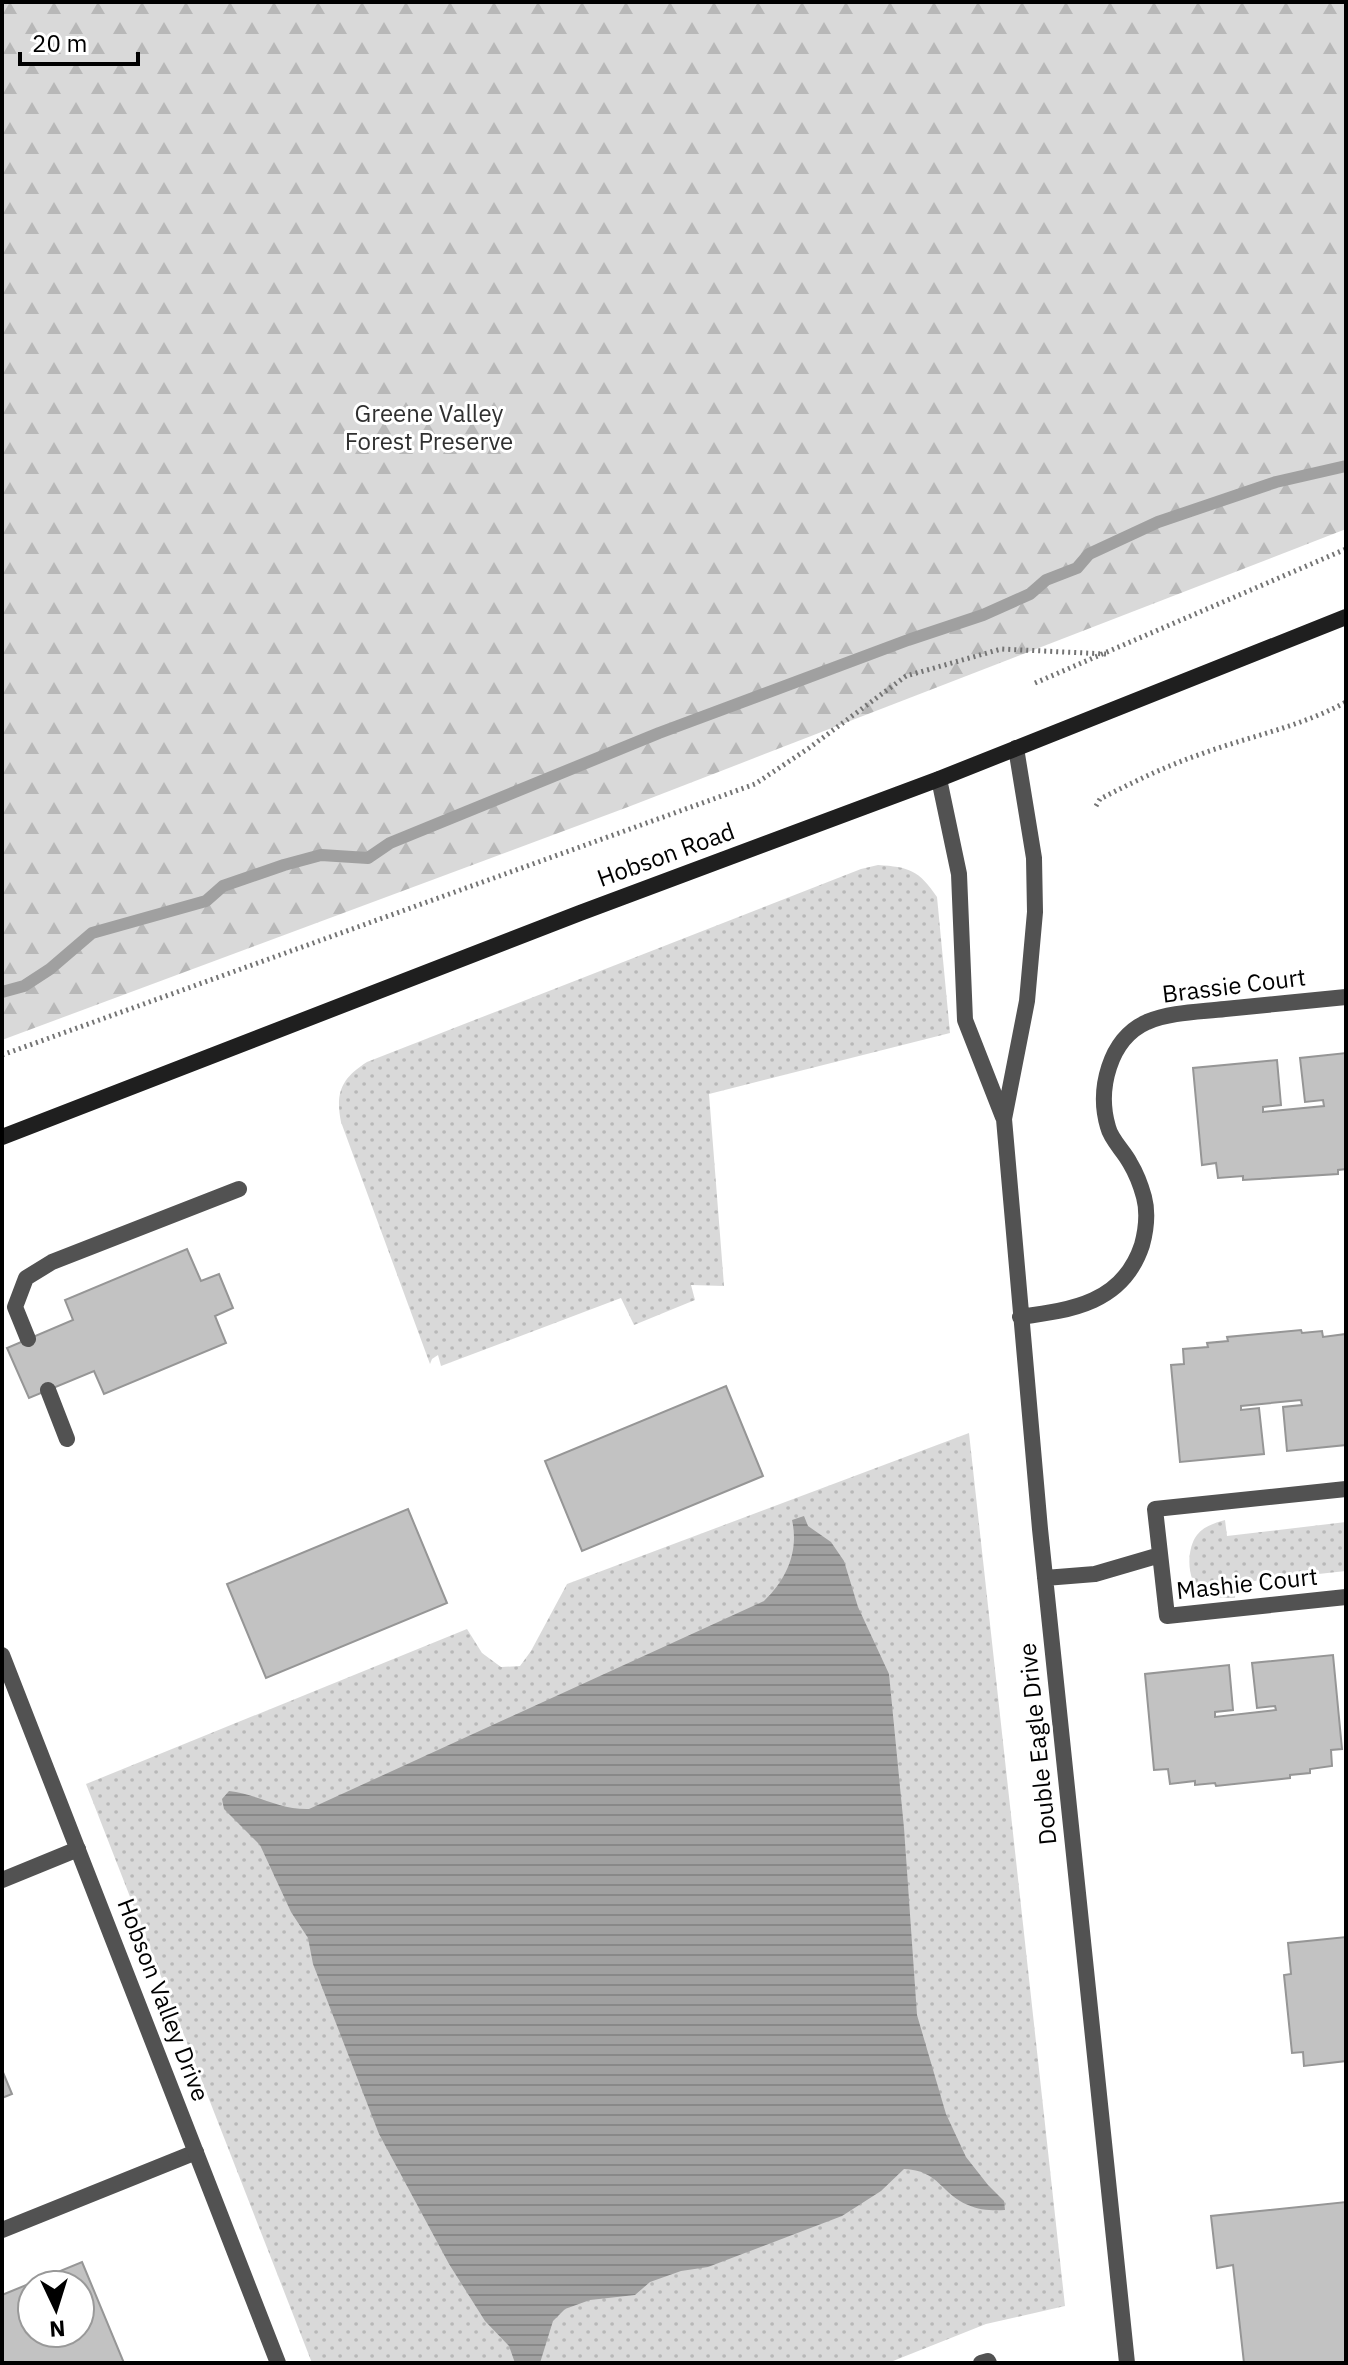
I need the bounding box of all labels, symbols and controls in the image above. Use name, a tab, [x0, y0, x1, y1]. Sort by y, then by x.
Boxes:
scale bar	[20, 16, 138, 66]
text: 20 m	[32, 27, 87, 59]
park label: Greene Valley Forest Preserve	[345, 397, 513, 457]
street label: Hobson Road	[593, 814, 739, 894]
street label: Brassie Court	[1160, 960, 1308, 1010]
street label: Mashie Court	[1175, 1560, 1319, 1606]
street label: Double Eagle Drive	[1010, 1641, 1064, 1847]
street label: Hobson Valley Drive	[111, 1894, 217, 2106]
north arrow	[16, 2269, 96, 2349]
text: N	[48, 2314, 66, 2344]

